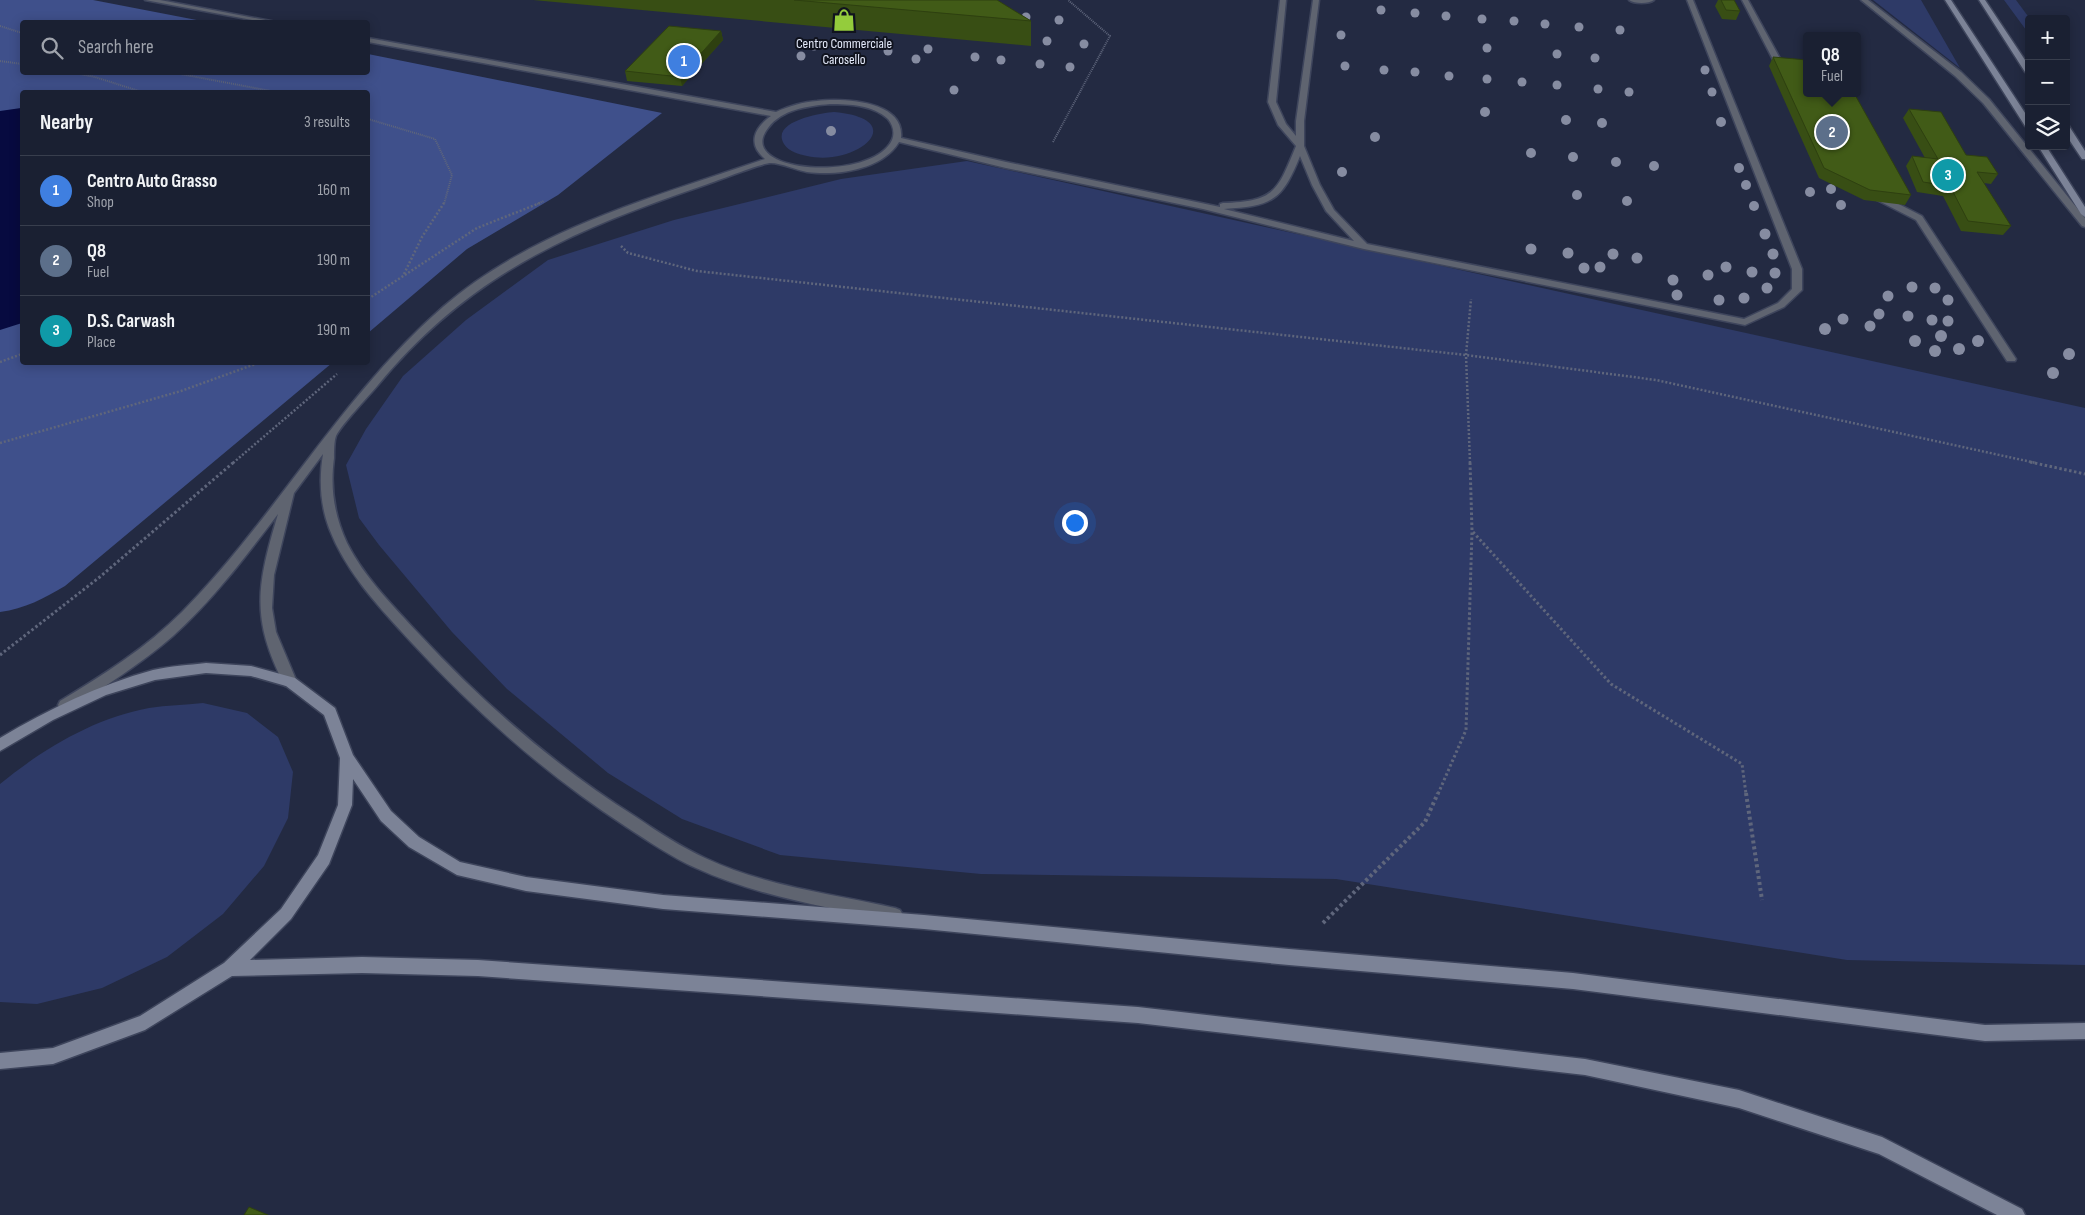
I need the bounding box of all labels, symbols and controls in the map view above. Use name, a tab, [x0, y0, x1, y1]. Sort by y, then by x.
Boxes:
shop icon: Centro Commerciale Carosello	[831, 7, 857, 33]
map controls	[2025, 15, 2070, 150]
button: +	[2025, 15, 2070, 60]
search box	[20, 20, 370, 75]
popup	[1803, 32, 1861, 97]
icon: search	[38, 34, 66, 62]
place label: Centro Commerciale Carosello	[796, 35, 892, 68]
text: Search here	[78, 36, 154, 59]
pin: 1	[668, 42, 700, 80]
text: Q8	[1821, 44, 1840, 67]
button: −	[2025, 60, 2070, 105]
text: Fuel	[1821, 67, 1843, 86]
button: layers	[2025, 105, 2070, 150]
text: Nearby	[40, 110, 93, 135]
text: 3 results	[304, 113, 350, 132]
pin: 2	[1816, 113, 1848, 151]
pin: 3	[1932, 156, 1964, 194]
text: Centro Auto Grasso	[87, 170, 217, 193]
text: 1	[53, 181, 59, 200]
text: 160 m	[317, 181, 350, 200]
text: Shop	[87, 193, 114, 212]
text: Q8	[87, 240, 106, 263]
text: 2	[52, 251, 60, 270]
text: 190 m	[317, 251, 350, 270]
text: Fuel	[87, 263, 109, 282]
text: D.S. Carwash	[87, 310, 175, 333]
text: 3	[52, 321, 60, 340]
text: 190 m	[317, 321, 350, 340]
text: Place	[87, 333, 116, 352]
your location	[1062, 510, 1088, 536]

